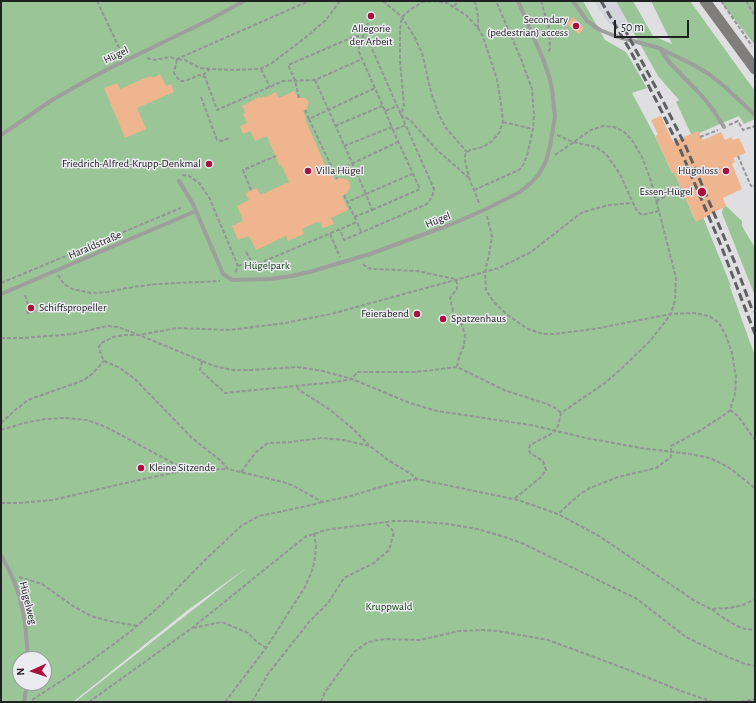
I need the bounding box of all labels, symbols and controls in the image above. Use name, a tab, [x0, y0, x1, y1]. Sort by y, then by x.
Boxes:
marker: Allegorie der Arbeit	[366, 11, 376, 21]
scale bar	[616, 12, 691, 38]
place label: Secondary (pedestrian) access	[487, 13, 568, 39]
marker: Secondary (pedestrian) access	[571, 21, 581, 31]
text: 50 m	[621, 21, 644, 33]
place label: Allegorie der Arbeit	[350, 22, 392, 48]
street label: Hügel	[101, 43, 131, 67]
place label: Friedrich-Alfred-Krupp-Denkmal	[62, 157, 201, 171]
marker: Friedrich-Alfred-Krupp-Denkmal	[204, 159, 214, 169]
place label: Villa Hügel	[316, 164, 363, 178]
place label: Hügoloss	[678, 164, 718, 178]
marker: Villa Hügel	[303, 166, 313, 176]
marker: Hügoloss	[721, 166, 731, 176]
place label: Essen-Hügel	[640, 185, 693, 199]
marker: Essen-Hügel	[696, 186, 708, 198]
street label: Hügel	[423, 209, 453, 231]
street label: Haraldstraße	[66, 228, 124, 262]
park label: Hügelpark	[244, 259, 290, 273]
place label: Schiffspropeller	[39, 301, 106, 315]
marker: Schiffspropeller	[26, 303, 36, 313]
place label: Feierabend	[361, 307, 409, 321]
marker: Feierabend	[412, 309, 422, 319]
place label: Spatzenhaus	[451, 312, 506, 326]
marker: Spatzenhaus	[438, 314, 448, 324]
place label: Kleine Sitzende	[149, 461, 215, 475]
marker: Kleine Sitzende	[136, 463, 146, 473]
street label: Hügelweg	[16, 580, 40, 626]
park label: Kruppwald	[366, 600, 412, 614]
north arrow	[12, 651, 52, 691]
text: N	[15, 667, 26, 676]

